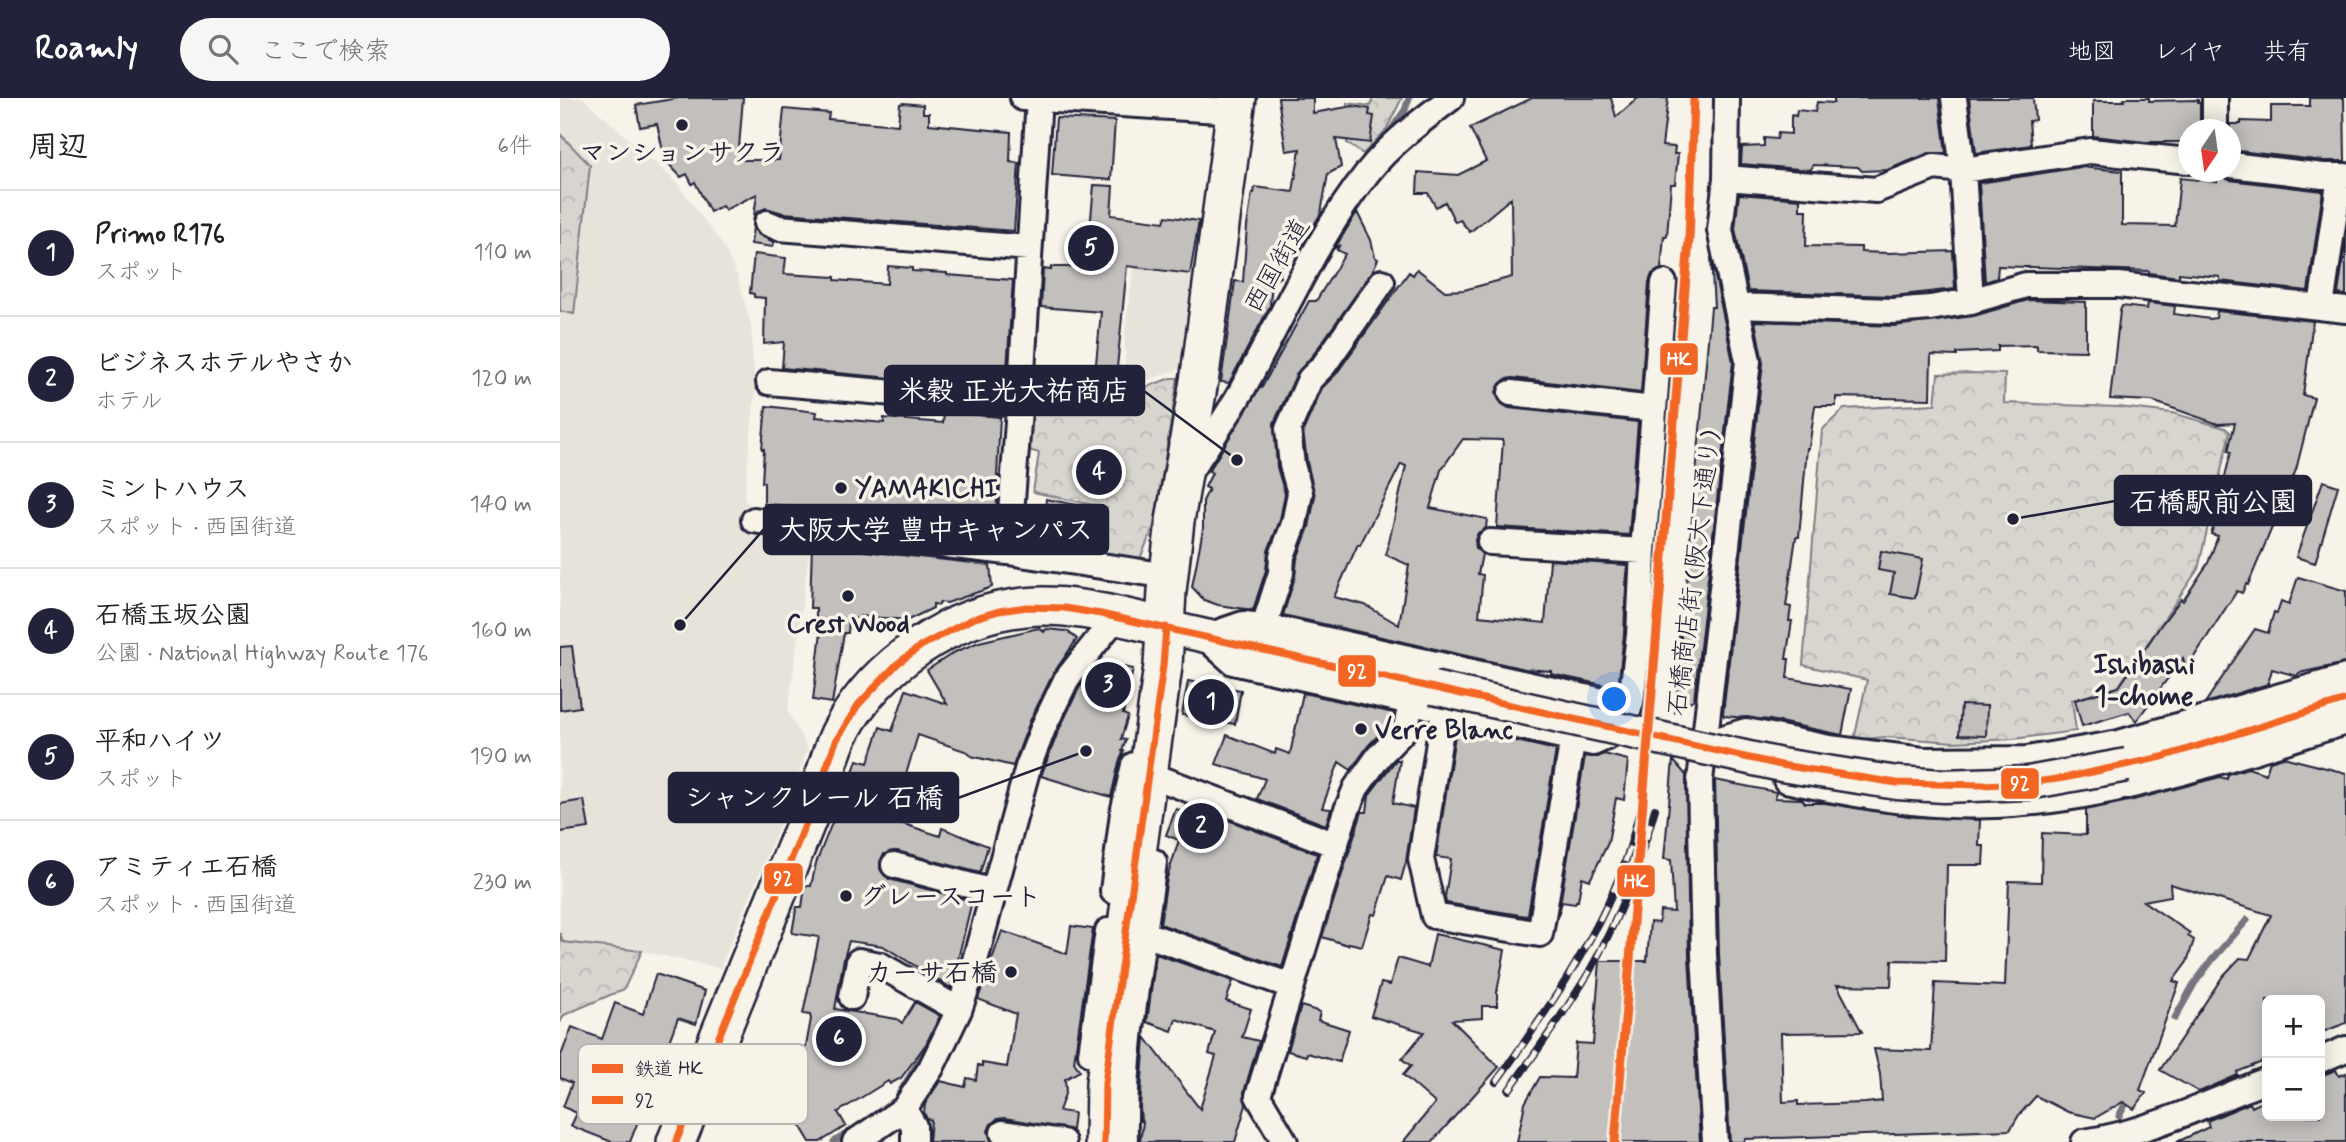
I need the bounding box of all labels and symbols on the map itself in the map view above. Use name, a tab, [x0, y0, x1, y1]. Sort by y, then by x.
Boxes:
marker: マンションサクラ	[674, 117, 690, 133]
north arrow	[2178, 119, 2241, 182]
place label: マンションサクラ	[580, 137, 784, 171]
street label: 西国街道	[1237, 212, 1318, 320]
pin: 5	[1068, 222, 1114, 274]
line badge: HK	[1659, 342, 1699, 376]
text: HK	[1666, 348, 1692, 373]
callout: 米穀 正光大祐商店	[885, 366, 1144, 415]
text: 米穀 正光大祐商店	[898, 374, 1130, 411]
street label: 石橋商店街 (阪大下通り)	[1661, 429, 1729, 718]
pin: 4	[1076, 446, 1122, 498]
place label: YAMAKICHI	[855, 473, 998, 507]
callout: 石橋駅前公園	[2115, 476, 2311, 525]
marker: YAMAKICHI	[833, 480, 849, 496]
text: 石橋駅前公園	[2129, 485, 2297, 522]
callout: 大阪大学 豊中キャンパス	[764, 505, 1108, 554]
text: 大阪大学 豊中キャンパス	[779, 513, 1093, 550]
marker: Crest Wood	[840, 588, 856, 604]
place label: Crest Wood	[786, 608, 910, 642]
district label: Ishibashi 1-chome	[2093, 647, 2195, 716]
line badge: 92	[1337, 654, 1377, 688]
pin: 3	[1085, 659, 1131, 711]
text: 92	[1347, 660, 1367, 685]
pin: 1	[1188, 676, 1234, 728]
your location	[1597, 682, 1631, 716]
place label: Verre Blanc	[1375, 714, 1514, 748]
marker: Verre Blanc	[1353, 721, 1369, 737]
line badge: 92	[2000, 767, 2040, 800]
text: 92	[2010, 772, 2030, 797]
callout: シャンクレール 石橋	[669, 773, 958, 822]
text: シャンクレール 石橋	[685, 781, 943, 818]
pin: 2	[1178, 800, 1224, 852]
line badge: 92	[763, 862, 804, 895]
line badge: HK	[1616, 864, 1656, 898]
text: 92	[773, 867, 793, 892]
text: HK	[1623, 870, 1649, 895]
place label: グレースコート	[860, 881, 1041, 915]
marker: グレースコート	[838, 888, 854, 904]
place label: カーサ石橋	[866, 957, 997, 991]
marker: カーサ石橋	[1003, 964, 1019, 980]
pin: 6	[816, 1013, 862, 1065]
legend	[578, 1044, 808, 1124]
text: 鉄道 HK	[635, 1057, 704, 1082]
text: 92	[635, 1089, 654, 1114]

